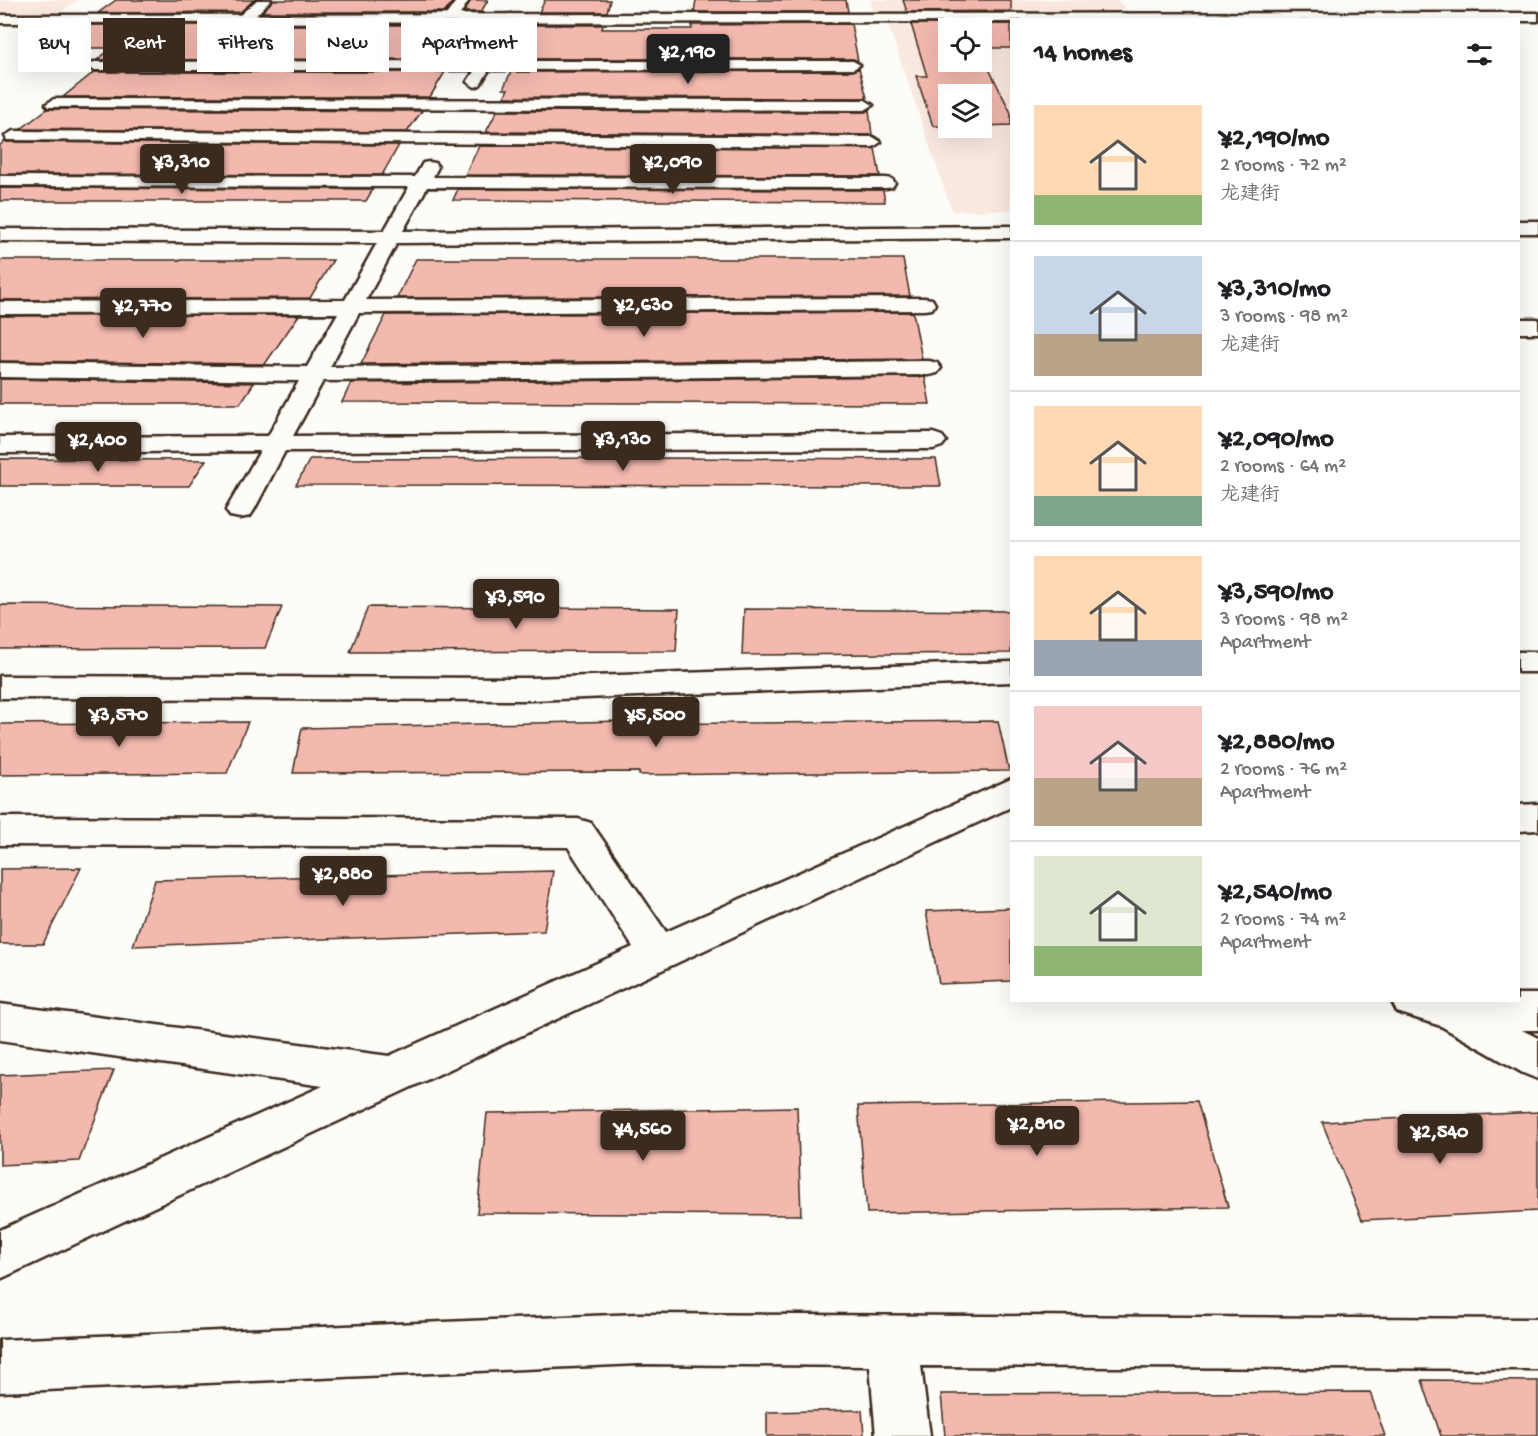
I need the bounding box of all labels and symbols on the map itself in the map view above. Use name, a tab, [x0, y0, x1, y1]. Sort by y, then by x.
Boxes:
pin: ¥2,190	[639, 34, 737, 85]
pin: ¥3,310	[133, 144, 231, 195]
pin: ¥2,090	[624, 144, 722, 195]
pin: ¥2,630	[595, 287, 693, 338]
pin: ¥2,770	[94, 288, 192, 339]
pin: ¥3,130	[574, 421, 672, 472]
pin: ¥2,400	[49, 422, 147, 473]
pin: ¥3,590	[467, 579, 565, 630]
pin: ¥3,570	[70, 697, 168, 748]
pin: ¥5,500	[607, 697, 705, 748]
pin: ¥2,880	[294, 856, 392, 907]
pin: ¥2,810	[988, 1106, 1086, 1157]
pin: ¥4,560	[594, 1111, 692, 1162]
pin: ¥2,540	[1391, 1114, 1489, 1165]

